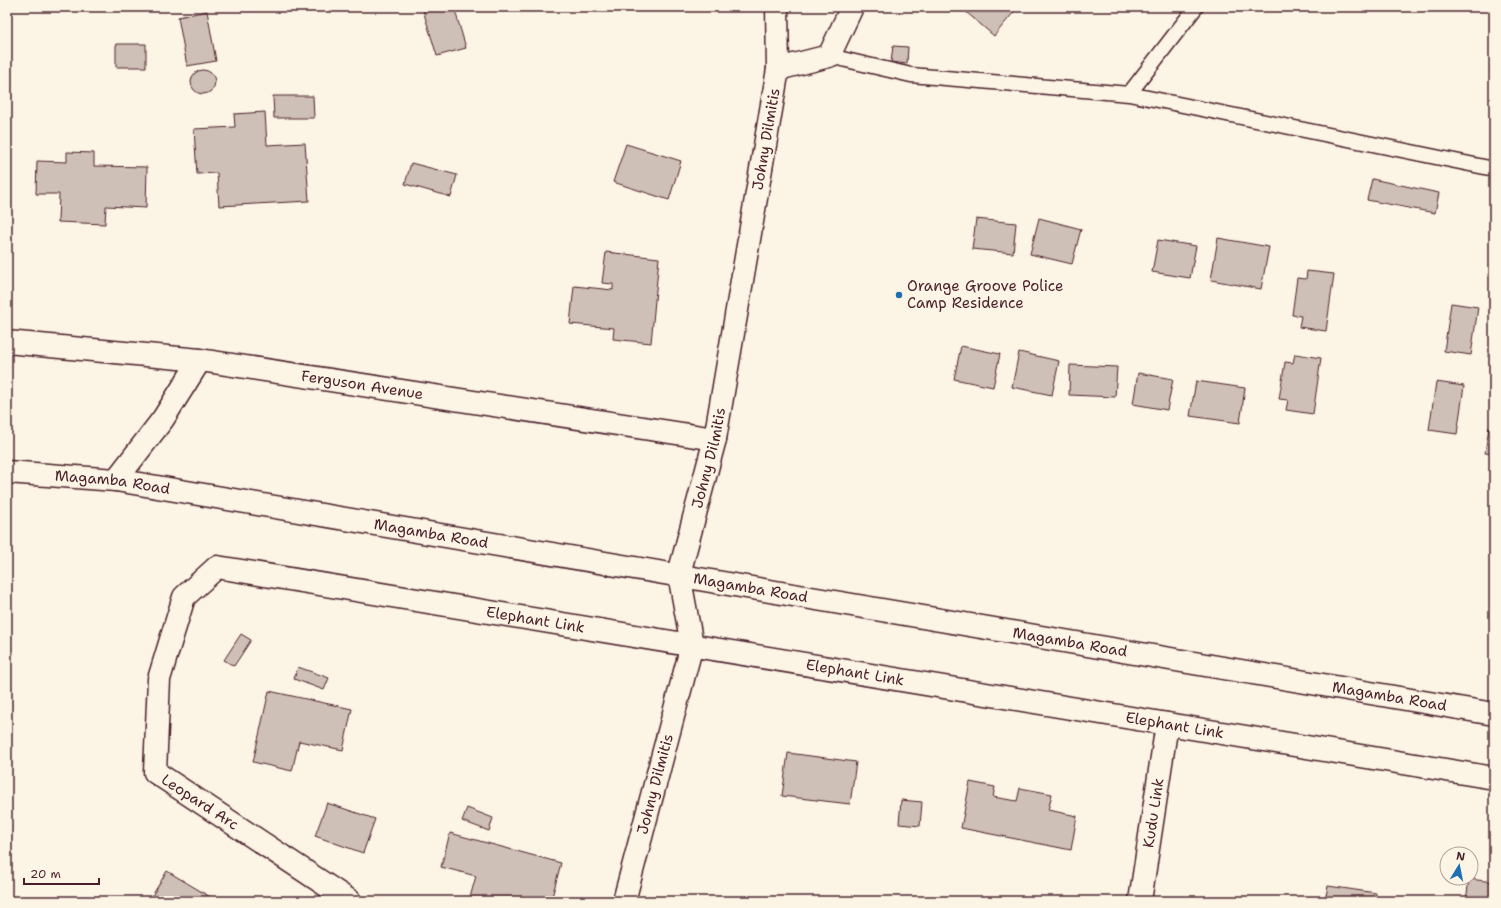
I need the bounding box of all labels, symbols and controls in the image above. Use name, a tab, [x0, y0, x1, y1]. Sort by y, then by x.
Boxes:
street label: Johny Dilmitis	[748, 87, 785, 192]
place label: Orange Groove Police Camp Residence	[907, 276, 1063, 313]
marker: Orange Groove Police Camp Residence	[894, 290, 904, 300]
street label: Ferguson Avenue	[300, 366, 425, 404]
street label: Johny Dilmitis	[687, 406, 730, 510]
street label: Magamba Road	[54, 466, 172, 499]
street label: Magamba Road	[372, 514, 490, 553]
street label: Magamba Road	[692, 568, 810, 607]
street label: Elephant Link	[485, 602, 586, 638]
street label: Magamba Road	[1011, 622, 1129, 662]
street label: Elephant Link	[804, 654, 906, 690]
street label: Magamba Road	[1331, 677, 1449, 716]
street label: Elephant Link	[1124, 707, 1225, 743]
street label: Johny Dilmitis	[632, 732, 678, 836]
street label: Leopard Arc	[157, 770, 243, 834]
street label: Kudu Link	[1138, 777, 1169, 849]
north arrow	[1439, 846, 1479, 886]
text: N	[1455, 849, 1467, 865]
scale bar	[24, 860, 99, 886]
text: 20 m	[30, 866, 61, 882]

